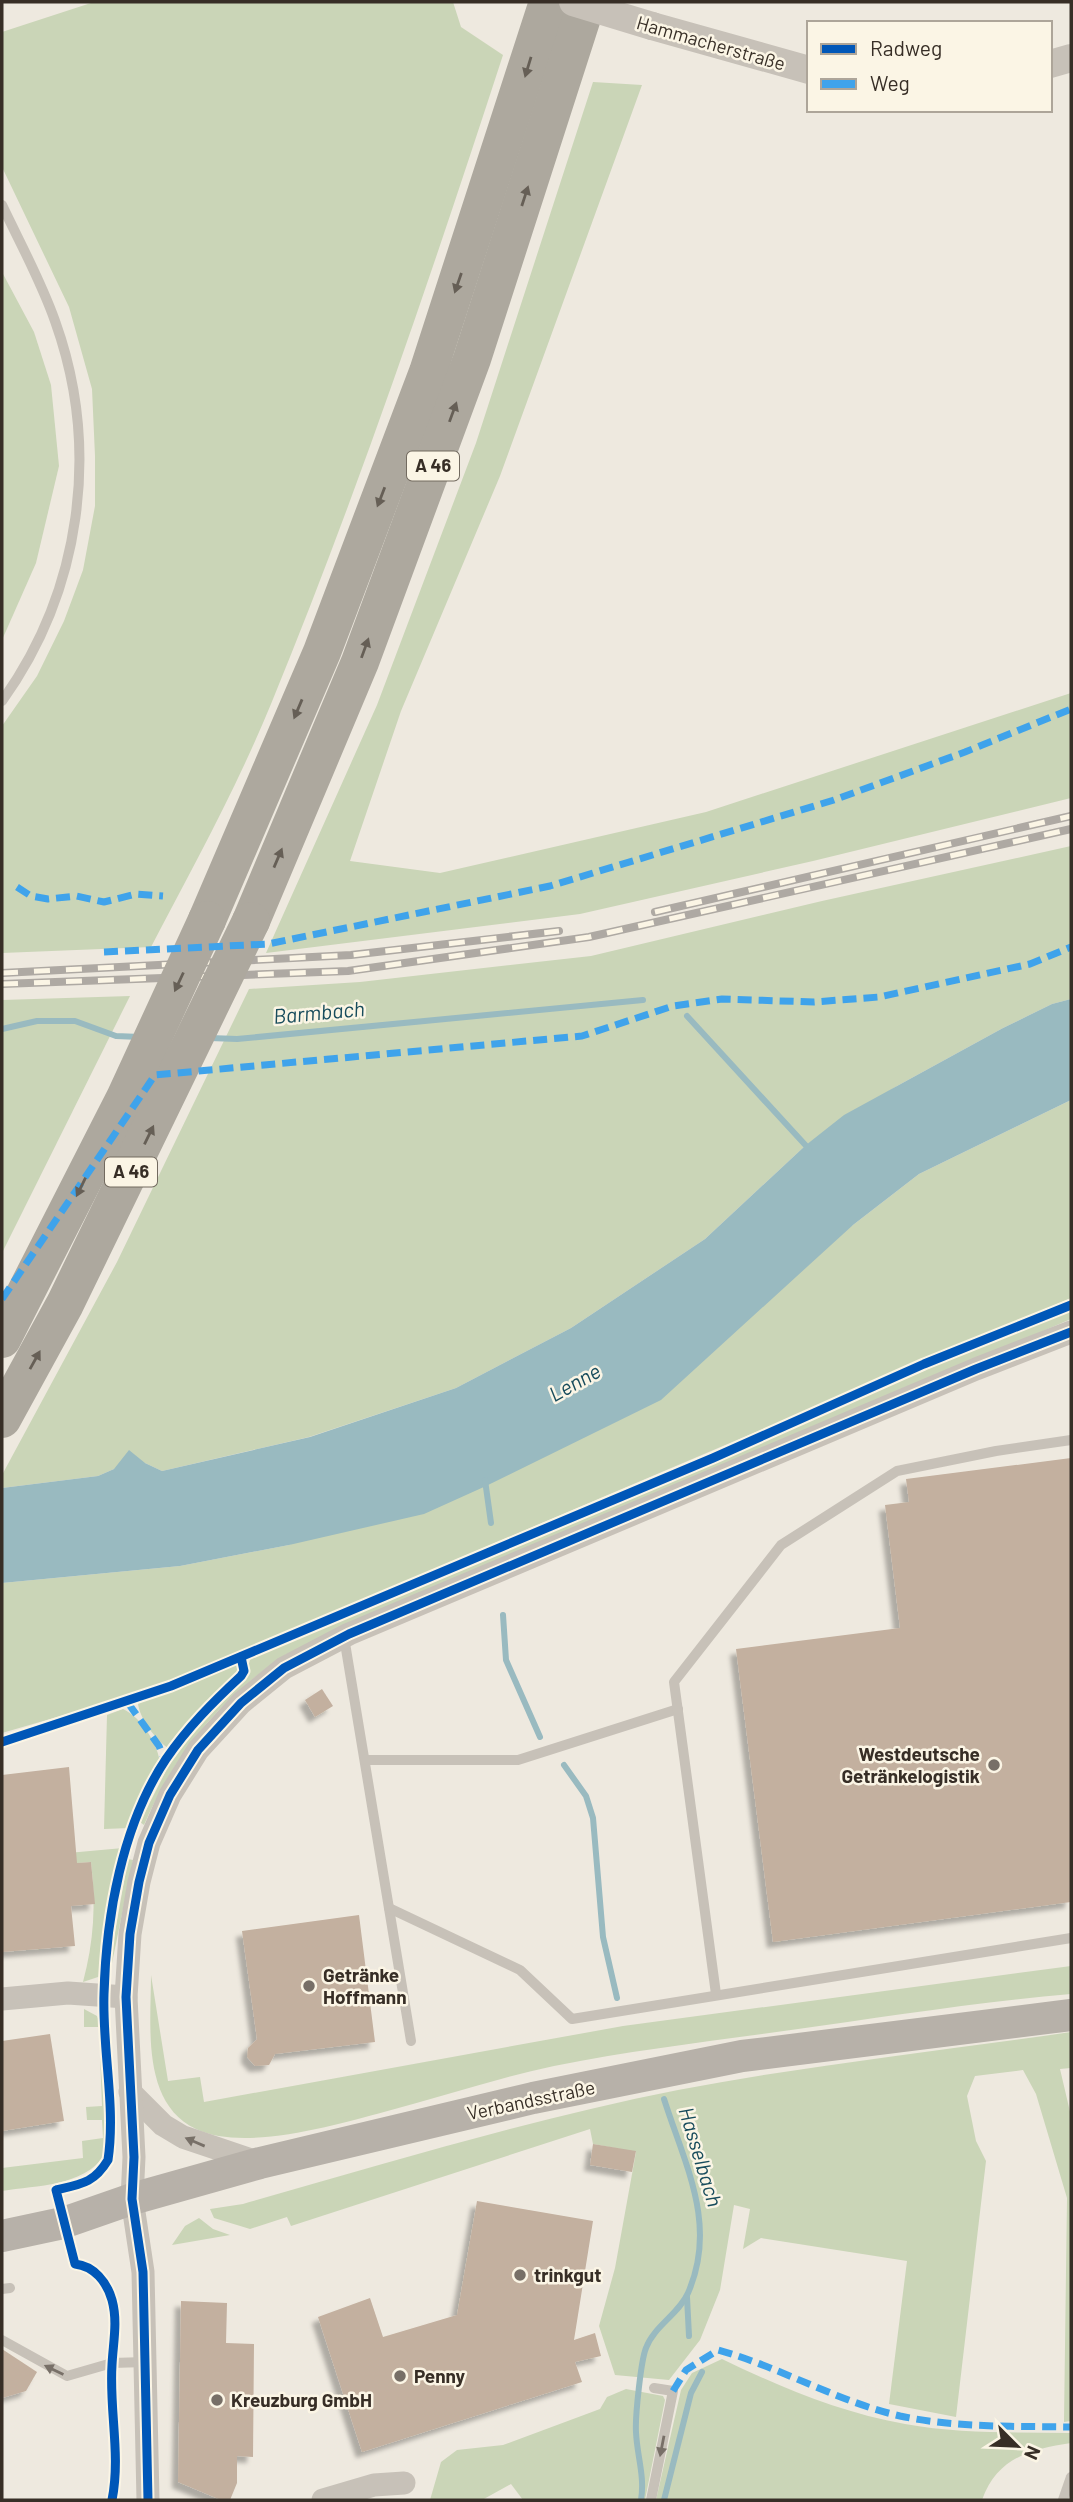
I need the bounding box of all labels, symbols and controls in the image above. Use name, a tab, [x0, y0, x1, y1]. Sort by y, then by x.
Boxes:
street label: Hammacherstraße	[634, 10, 788, 75]
legend	[807, 21, 1052, 112]
text: Radweg	[870, 35, 942, 60]
one-way arrow	[523, 57, 533, 78]
text: Weg	[870, 70, 910, 95]
one-way arrow	[520, 185, 531, 206]
one-way arrow	[452, 273, 462, 294]
one-way arrow	[448, 401, 459, 422]
road number: A 46	[407, 452, 459, 480]
one-way arrow	[375, 487, 386, 508]
one-way arrow	[360, 637, 371, 658]
one-way arrow	[292, 699, 303, 720]
one-way arrow	[272, 847, 283, 868]
one-way arrow	[173, 972, 185, 992]
water label: Barmbach	[272, 995, 366, 1028]
one-way arrow	[144, 1125, 155, 1145]
road number: A 46	[105, 1157, 157, 1186]
one-way arrow	[76, 1177, 87, 1197]
one-way arrow	[29, 1350, 41, 1369]
water label: Lenne	[544, 1357, 604, 1406]
place label: Westdeutsche Getränkelogistik	[841, 1742, 980, 1787]
marker: Westdeutsche Getränkelogistik	[986, 1757, 1002, 1773]
place label: Getränke Hoffmann	[323, 1963, 407, 2008]
marker: Getränke Hoffmann	[301, 1978, 317, 1994]
street label: Verbandsstraße	[465, 2075, 597, 2124]
water label: Hasselbach	[674, 2104, 728, 2210]
one-way arrow	[185, 2136, 205, 2148]
place label: trinkgut	[534, 2263, 601, 2286]
marker: trinkgut	[512, 2267, 528, 2283]
one-way arrow	[44, 2364, 64, 2376]
place label: Penny	[414, 2364, 466, 2387]
marker: Penny	[392, 2368, 408, 2384]
place label: Kreuzburg GmbH	[231, 2388, 372, 2411]
marker: Kreuzburg GmbH	[209, 2392, 225, 2408]
north arrow	[982, 2411, 1052, 2481]
one-way arrow	[656, 2435, 667, 2457]
text: N	[1020, 2443, 1046, 2464]

